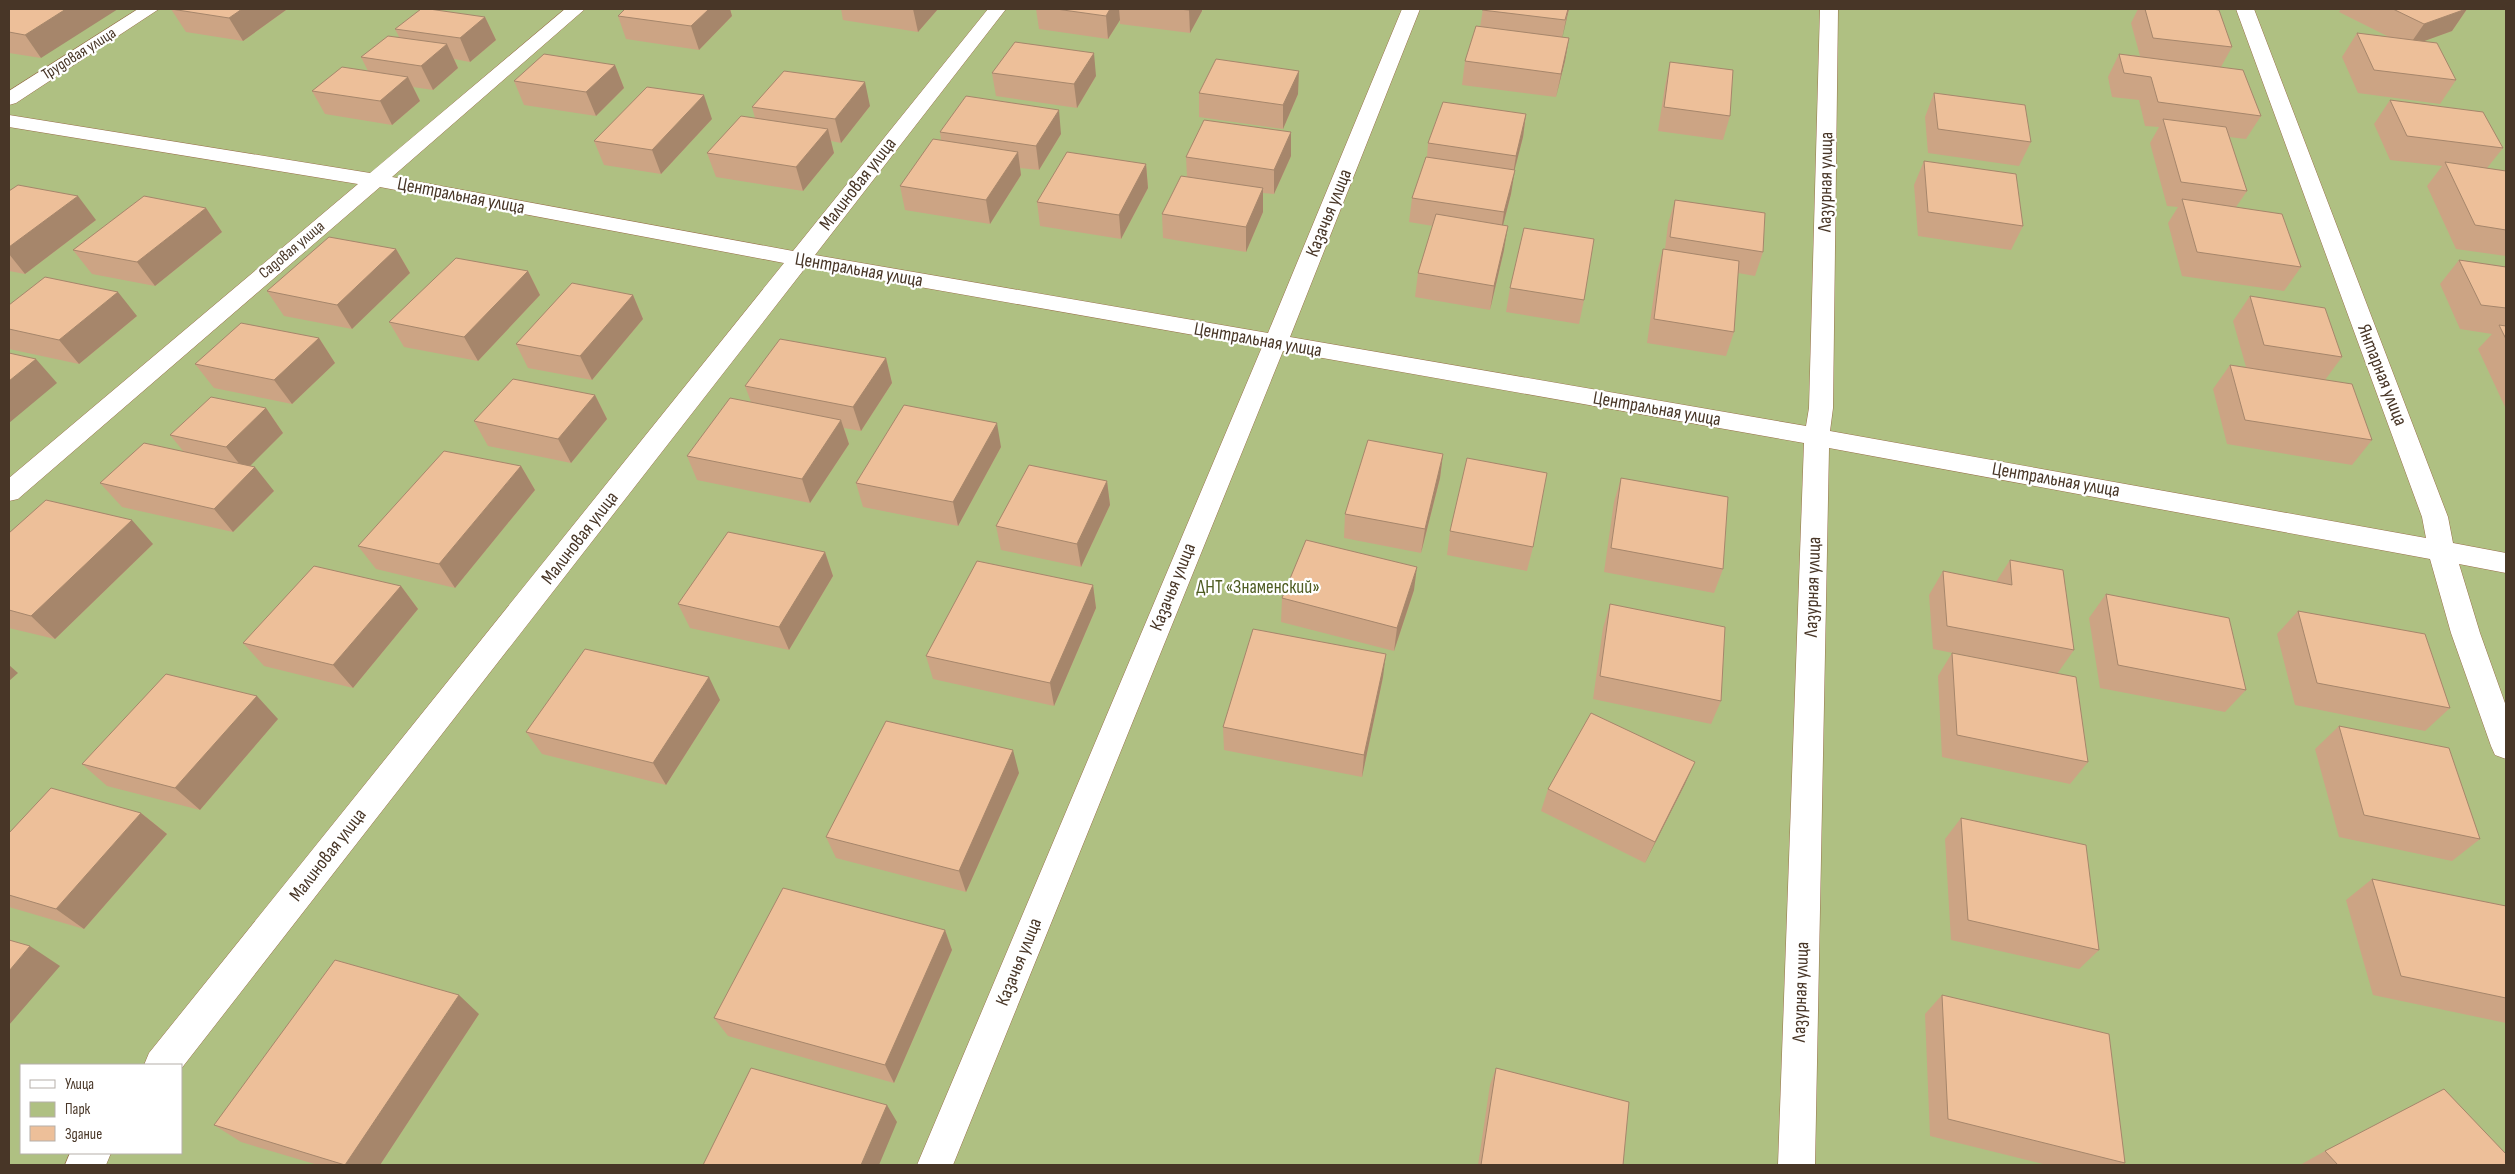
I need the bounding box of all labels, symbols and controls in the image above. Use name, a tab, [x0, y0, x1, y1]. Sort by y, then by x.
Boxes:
street label: Трудовая улица	[38, 24, 120, 84]
street label: Лазурная улица	[1814, 132, 1838, 233]
street label: Малиновая улица	[815, 133, 901, 235]
street label: Казачья улица	[1301, 166, 1357, 260]
street label: Центральная улица	[395, 172, 527, 220]
street label: Садовая улица	[255, 217, 329, 283]
street label: Центральная улица	[793, 247, 925, 293]
street label: Центральная улица	[1192, 317, 1324, 363]
street label: Янтарная улица	[2352, 321, 2412, 429]
street label: Центральная улица	[1591, 386, 1723, 432]
street label: Центральная улица	[1990, 457, 2122, 503]
street label: Малиновая улица	[537, 487, 623, 589]
street label: Лазурная улица	[1800, 536, 1826, 639]
street label: Казачья улица	[1145, 540, 1201, 634]
park label: ДНТ «Знаменский»	[1196, 576, 1320, 599]
street label: Малиновая улица	[285, 804, 371, 906]
street label: Казачья улица	[991, 915, 1047, 1009]
street label: Лазурная улица	[1788, 941, 1814, 1044]
legend	[20, 1064, 182, 1154]
text: Улица	[65, 1075, 94, 1094]
text: Парк	[65, 1100, 91, 1119]
text: Здание	[65, 1125, 102, 1144]

